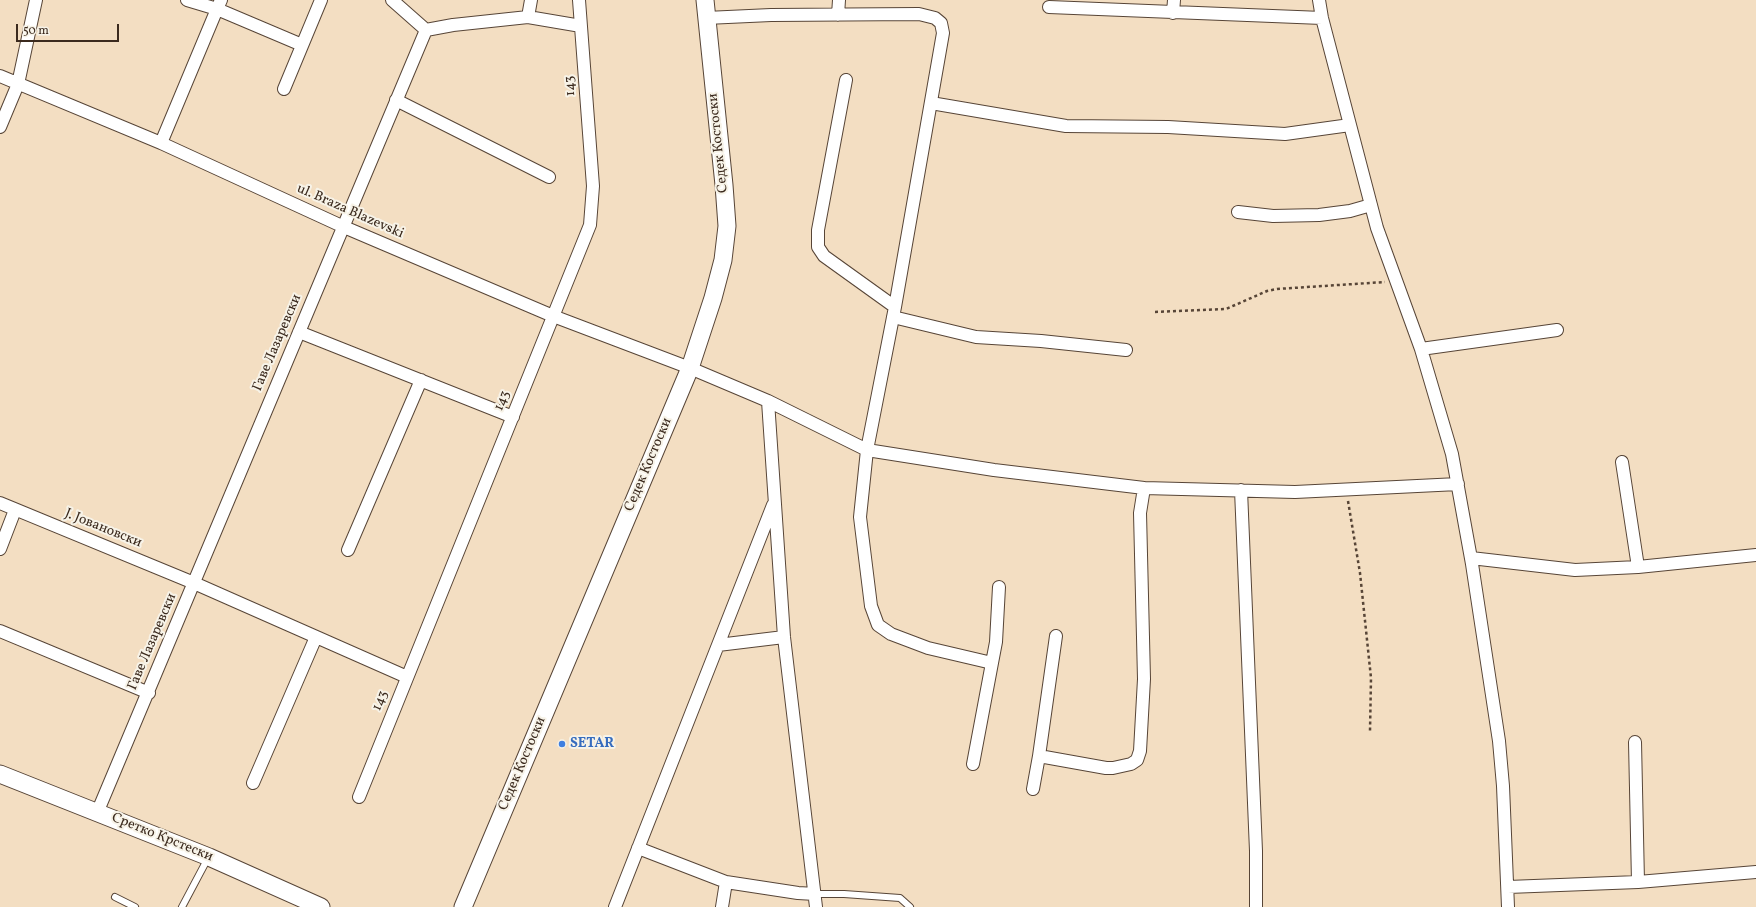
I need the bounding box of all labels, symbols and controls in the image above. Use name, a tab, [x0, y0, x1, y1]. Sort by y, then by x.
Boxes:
scale bar	[18, 16, 121, 42]
text: 50 m	[23, 23, 49, 39]
street label: 143	[562, 75, 580, 97]
street label: Седек Костоски	[705, 92, 733, 194]
street label: ul. Braza Blazevski	[294, 181, 406, 243]
street label: Гаве Лазаревски	[250, 292, 306, 394]
street label: 143	[491, 388, 515, 414]
street label: Седек Костоски	[622, 416, 676, 514]
street label: Ј. Јовановски	[62, 506, 144, 552]
street label: Гаве Лазаревски	[125, 591, 181, 693]
street label: 143	[369, 688, 393, 714]
street label: Седек Костоски	[496, 715, 550, 813]
place label: SETAR	[570, 736, 614, 752]
marker: SETAR	[557, 739, 567, 749]
street label: Сретко Крстески	[109, 810, 215, 866]

